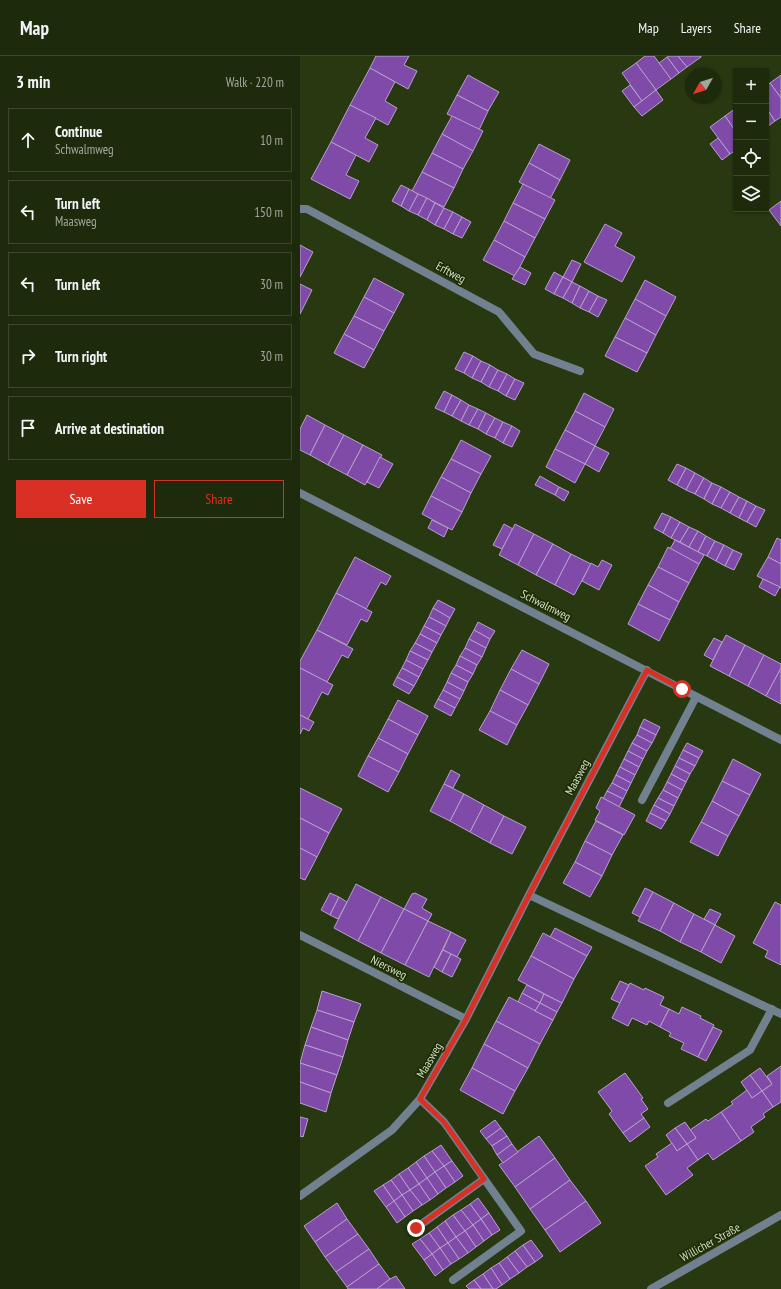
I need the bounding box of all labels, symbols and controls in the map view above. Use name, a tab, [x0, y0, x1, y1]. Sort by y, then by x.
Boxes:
text: Map	[20, 16, 49, 40]
text: Map	[638, 19, 659, 37]
text: Layers	[681, 19, 712, 37]
text: Share	[734, 19, 761, 37]
north arrow	[685, 68, 721, 104]
map controls	[733, 68, 769, 212]
button: +	[733, 68, 769, 104]
text: 3 min	[16, 71, 50, 93]
text: Walk · 220 m	[226, 74, 284, 91]
button: −	[733, 104, 769, 140]
text: Continue	[55, 122, 102, 141]
icon: ahead	[17, 129, 39, 151]
text: 10 m	[260, 132, 283, 149]
button: locate	[733, 140, 769, 176]
text: Schwalmweg	[55, 141, 114, 158]
button: layers	[733, 176, 769, 212]
text: Turn left	[55, 194, 100, 213]
icon: left	[17, 201, 39, 223]
text: 150 m	[254, 204, 283, 221]
text: Maasweg	[55, 213, 97, 230]
street label: Erftweg	[433, 258, 469, 286]
icon: left	[17, 273, 39, 295]
text: Turn left	[55, 275, 100, 294]
text: 30 m	[260, 276, 283, 293]
icon: right	[17, 345, 39, 367]
text: Turn right	[55, 347, 107, 366]
text: 30 m	[260, 348, 283, 365]
icon: arrive	[17, 417, 39, 439]
text: Arrive at destination	[55, 419, 164, 438]
button: Save	[16, 480, 146, 518]
button: Share	[154, 480, 284, 518]
street label: Schwalmweg	[518, 586, 574, 624]
route start	[673, 680, 691, 698]
street label: Maasweg	[561, 757, 593, 797]
street label: Niersweg	[368, 952, 410, 982]
street label: Maasweg	[413, 1040, 445, 1080]
route end	[407, 1219, 425, 1237]
street label: Willicher Straße	[677, 1219, 743, 1265]

